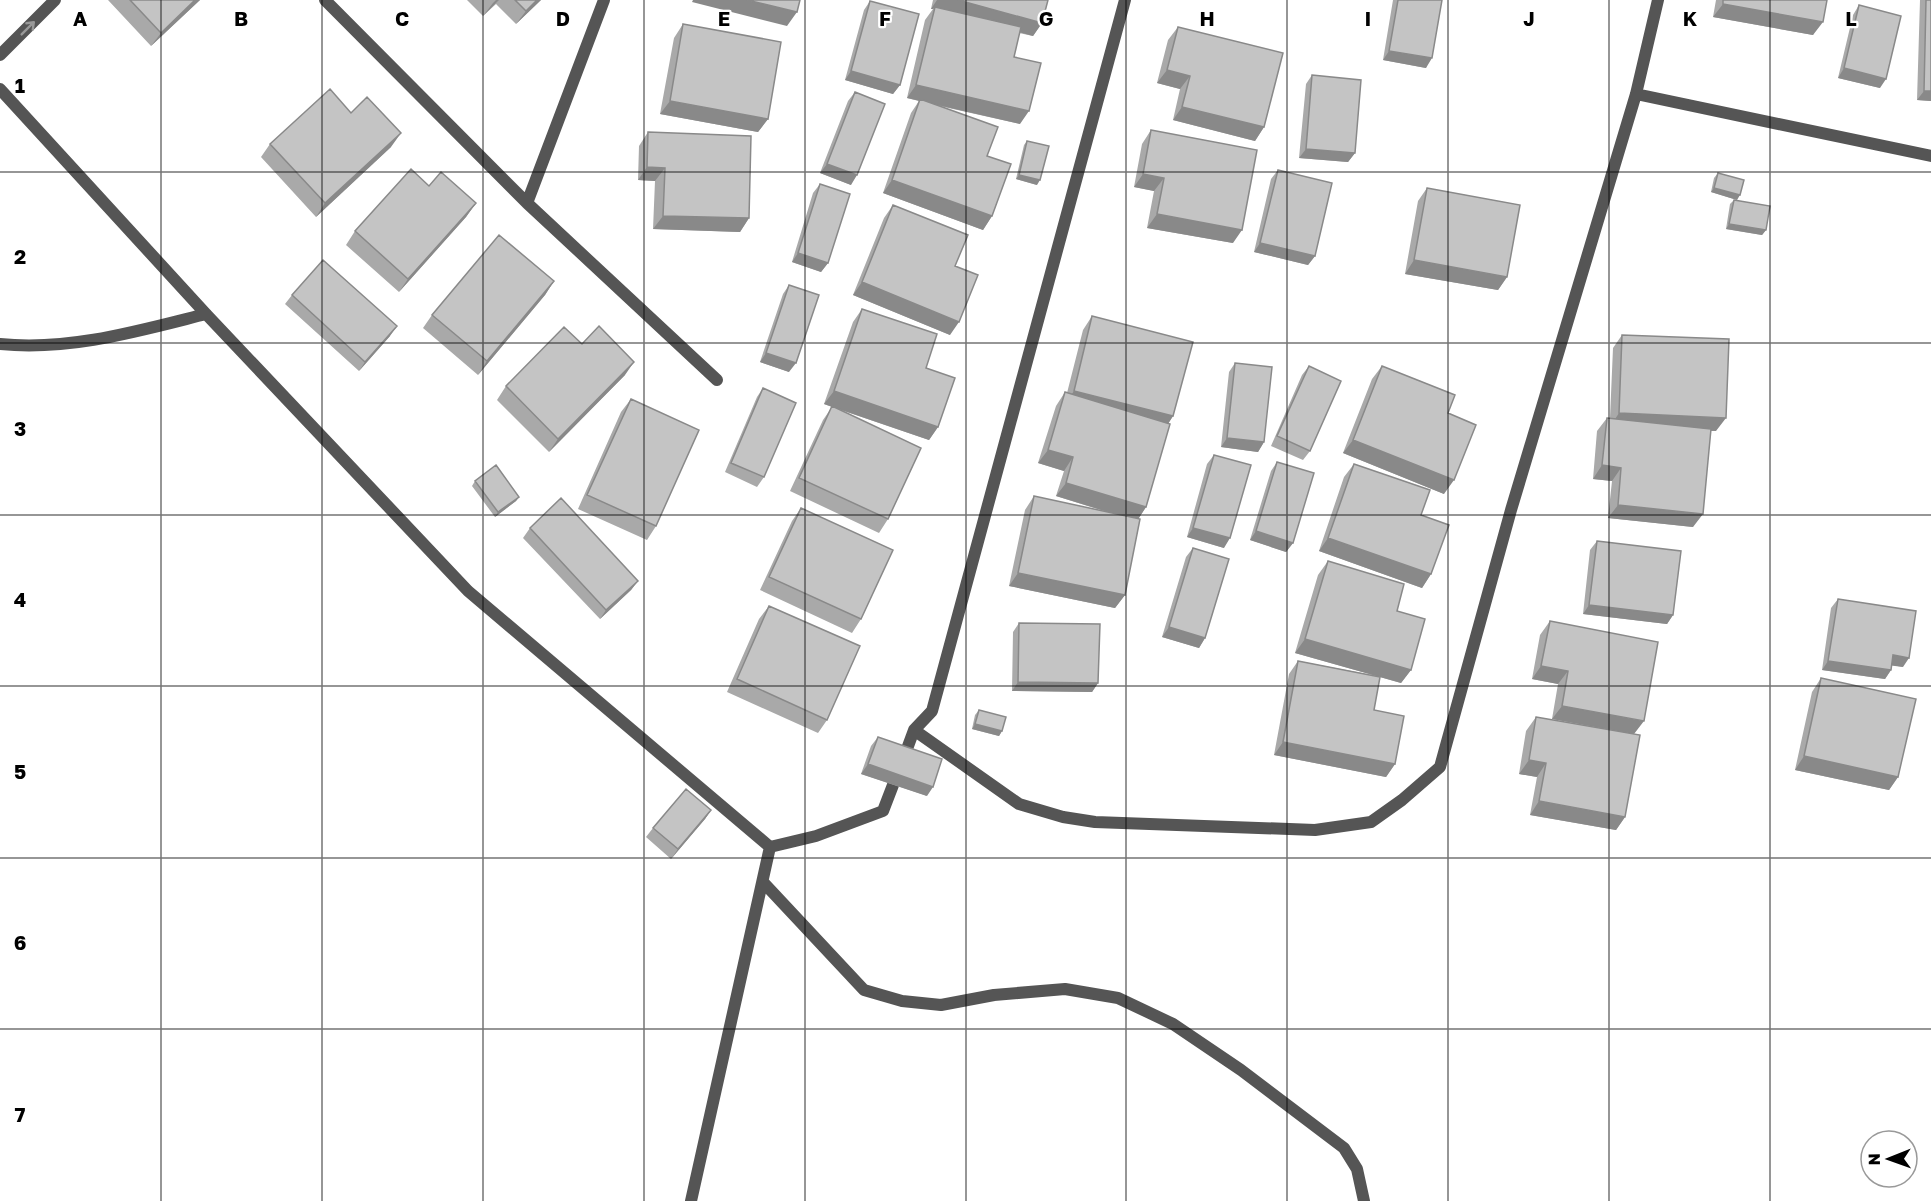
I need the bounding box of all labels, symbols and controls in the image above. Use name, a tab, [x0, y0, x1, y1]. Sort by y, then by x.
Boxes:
text: A	[73, 6, 87, 30]
text: B	[234, 6, 248, 30]
text: C	[395, 6, 409, 30]
text: D	[556, 6, 570, 30]
text: E	[718, 6, 730, 30]
text: F	[879, 6, 891, 30]
text: G	[1039, 6, 1053, 30]
text: H	[1199, 6, 1215, 30]
text: I	[1365, 6, 1371, 30]
text: J	[1523, 6, 1535, 30]
text: K	[1683, 6, 1698, 30]
text: L	[1845, 6, 1857, 30]
one-way arrow	[20, 20, 35, 35]
text: 1	[15, 73, 25, 97]
text: 2	[14, 244, 26, 268]
text: 3	[14, 416, 26, 440]
text: 4	[14, 587, 26, 611]
text: 5	[14, 759, 26, 783]
text: 6	[14, 930, 26, 954]
text: 7	[15, 1102, 26, 1126]
north arrow	[1859, 1129, 1919, 1189]
text: N	[1864, 1153, 1884, 1166]

